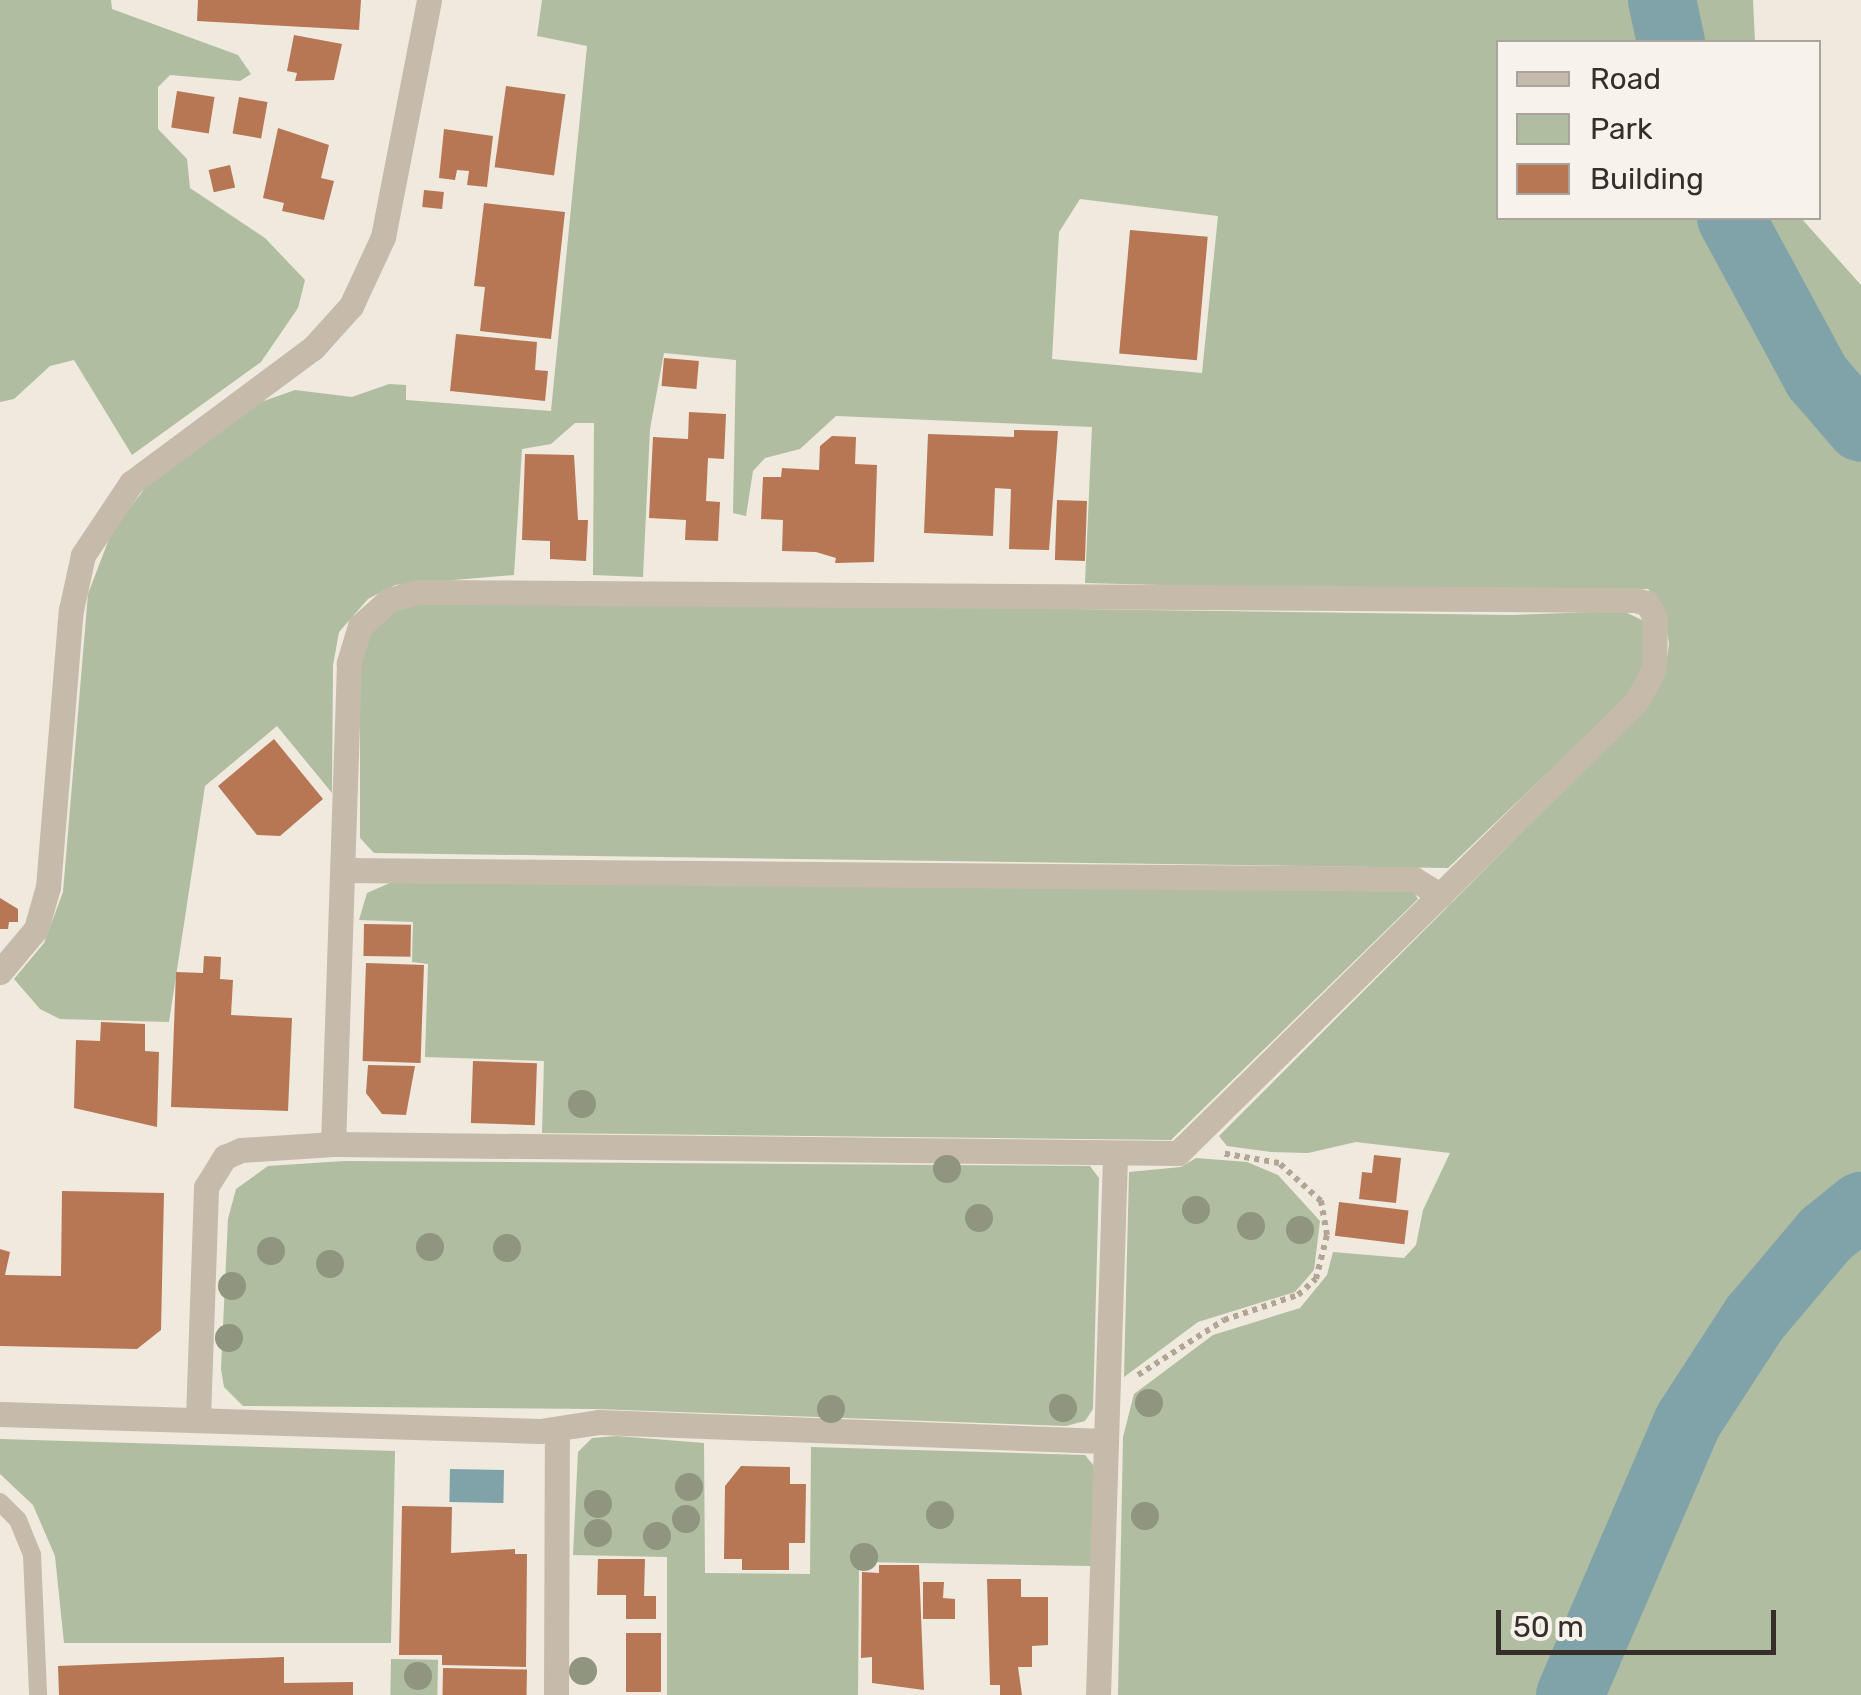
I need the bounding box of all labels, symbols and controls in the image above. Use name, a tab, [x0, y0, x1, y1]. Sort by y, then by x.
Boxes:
legend	[1496, 40, 1821, 220]
text: Road	[1590, 61, 1661, 97]
text: Park	[1590, 111, 1652, 147]
text: Building	[1590, 161, 1704, 197]
scale bar	[1501, 1590, 1781, 1652]
text: 50 m	[1513, 1609, 1584, 1645]

